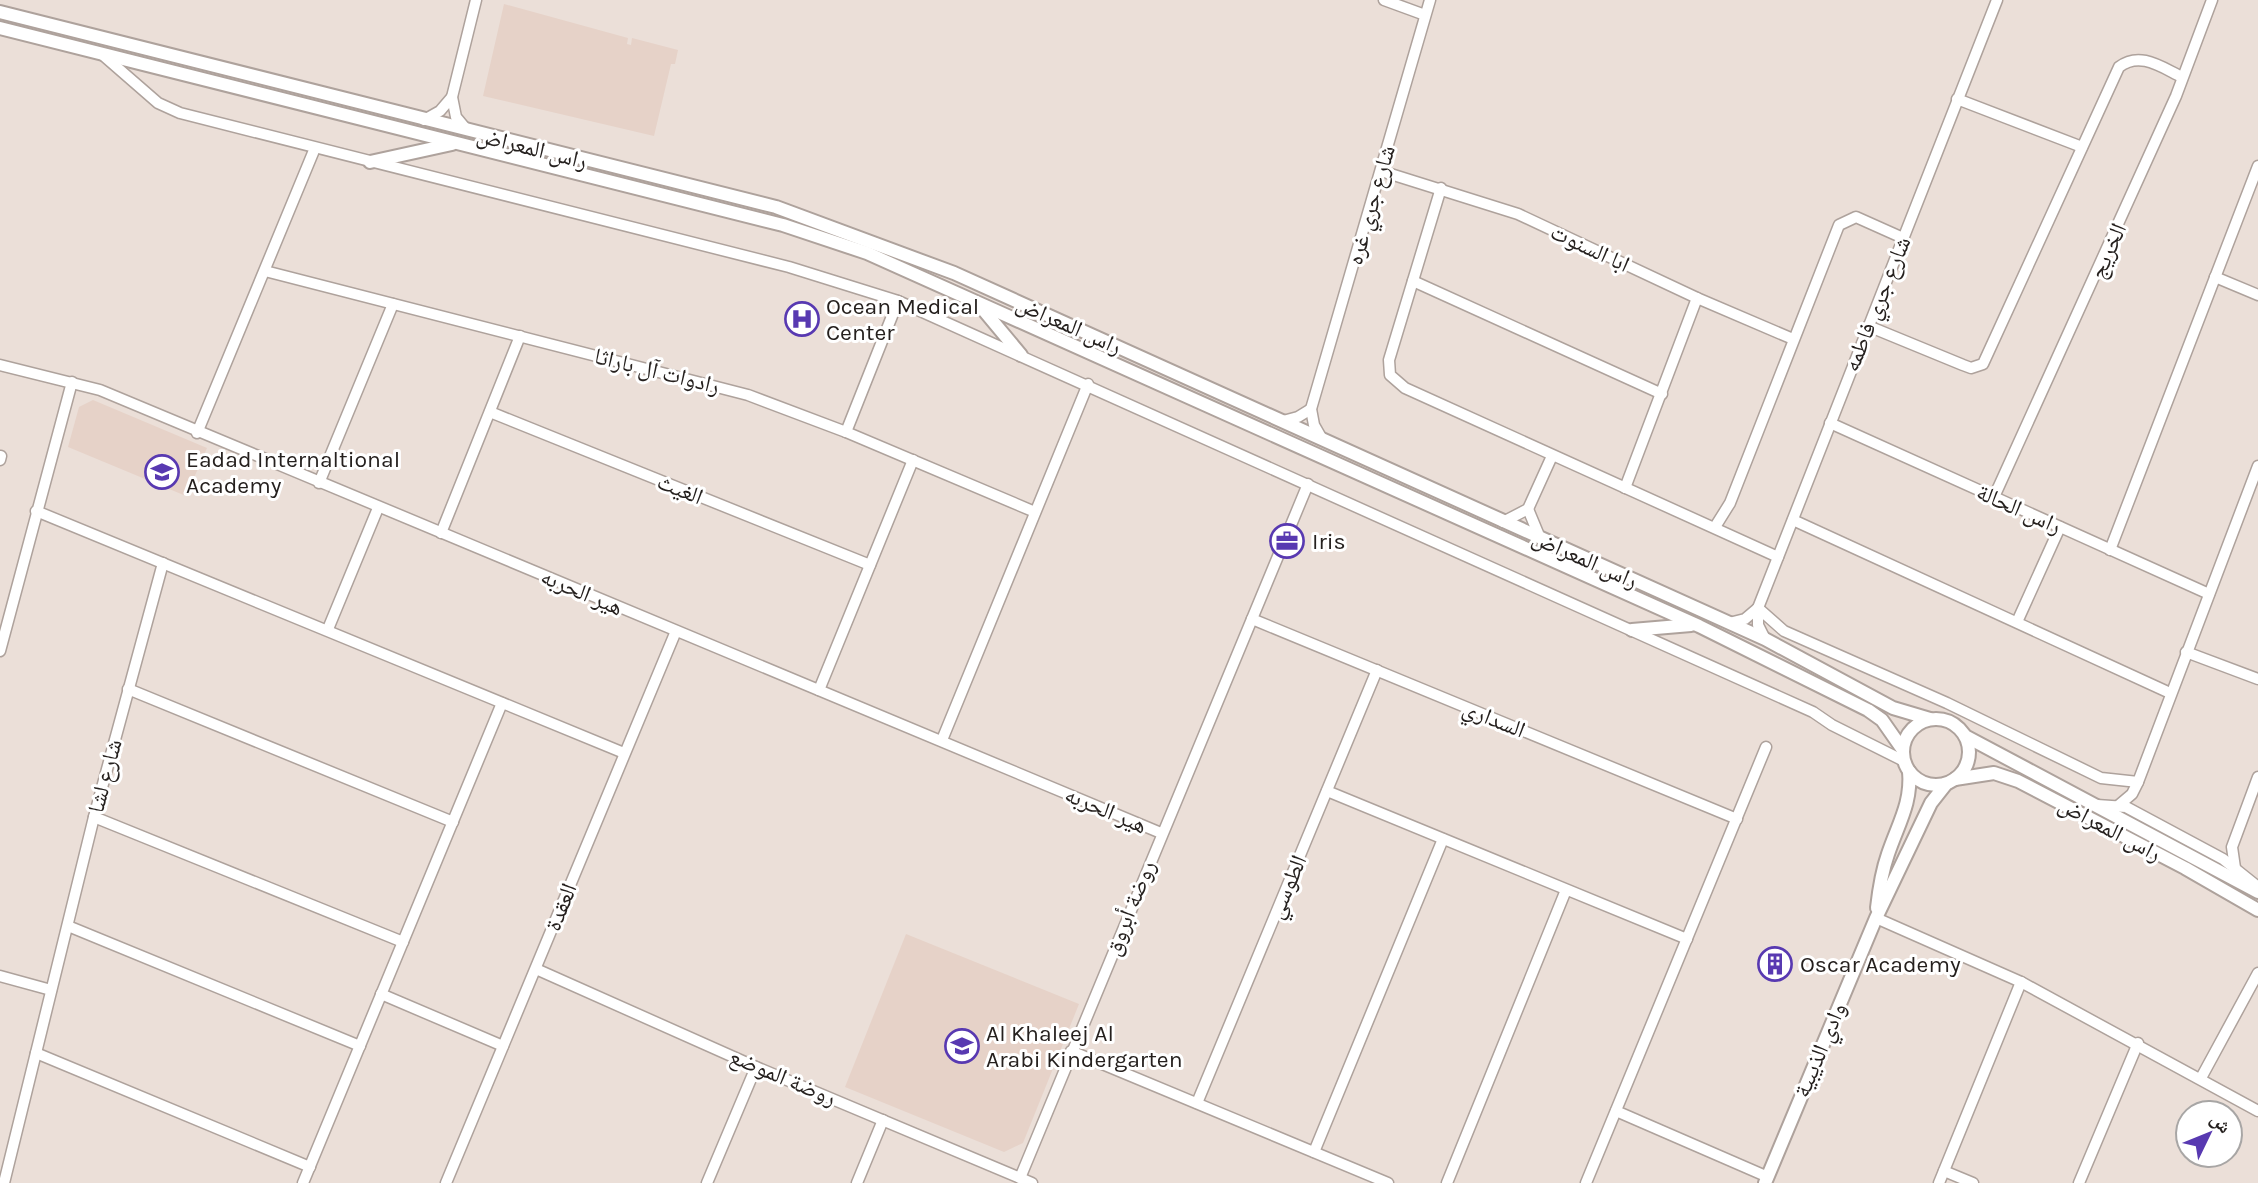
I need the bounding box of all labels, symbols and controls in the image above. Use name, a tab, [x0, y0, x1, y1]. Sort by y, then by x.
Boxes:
street label: راس المعراض	[474, 121, 590, 175]
street label: شارع جري غره	[1341, 142, 1406, 269]
street label: ابا السنوت	[1546, 218, 1634, 278]
street label: الخريج	[2084, 219, 2133, 283]
street label: شارع جري فاطمه	[1838, 232, 1921, 377]
street label: راس المعراض	[1012, 290, 1126, 360]
place label: Ocean Medical Center	[826, 293, 979, 346]
hospital icon: Ocean Medical Center	[783, 300, 821, 338]
street label: رادوات آل باراثا	[592, 342, 722, 400]
place label: Eadad Internaltional Academy	[186, 446, 400, 499]
school or university icon: Eadad Internaltional Academy	[143, 453, 181, 491]
street label: الغيث	[653, 468, 707, 510]
street label: راس الحالة	[1972, 478, 2066, 540]
office icon: Iris	[1268, 522, 1306, 560]
street label: راس المعراض	[1528, 524, 1642, 594]
place label: Iris	[1312, 528, 1346, 555]
street label: هير الحربه	[537, 563, 627, 621]
street label: السداري	[1457, 694, 1529, 748]
street label: شارع لشا	[82, 736, 129, 816]
street label: هير الحربه	[1061, 781, 1151, 839]
street label: راس المعراض	[2054, 791, 2166, 867]
street label: الطوسي	[1262, 851, 1317, 925]
street label: روضة أبروق	[1098, 856, 1161, 960]
street label: العقدة	[539, 879, 583, 935]
building icon: Oscar Academy	[1756, 945, 1794, 983]
place label: Oscar Academy	[1800, 951, 1961, 978]
street label: وادي الذيبية	[1788, 999, 1856, 1103]
place label: Al Khaleej Al Arabi Kindergarten	[986, 1020, 1183, 1073]
school or university icon: Al Khaleej Al Arabi Kindergarten	[943, 1027, 981, 1065]
street label: روضة الموضع	[725, 1042, 840, 1112]
north arrow	[2174, 1099, 2244, 1169]
text: ش	[2206, 1108, 2236, 1138]

